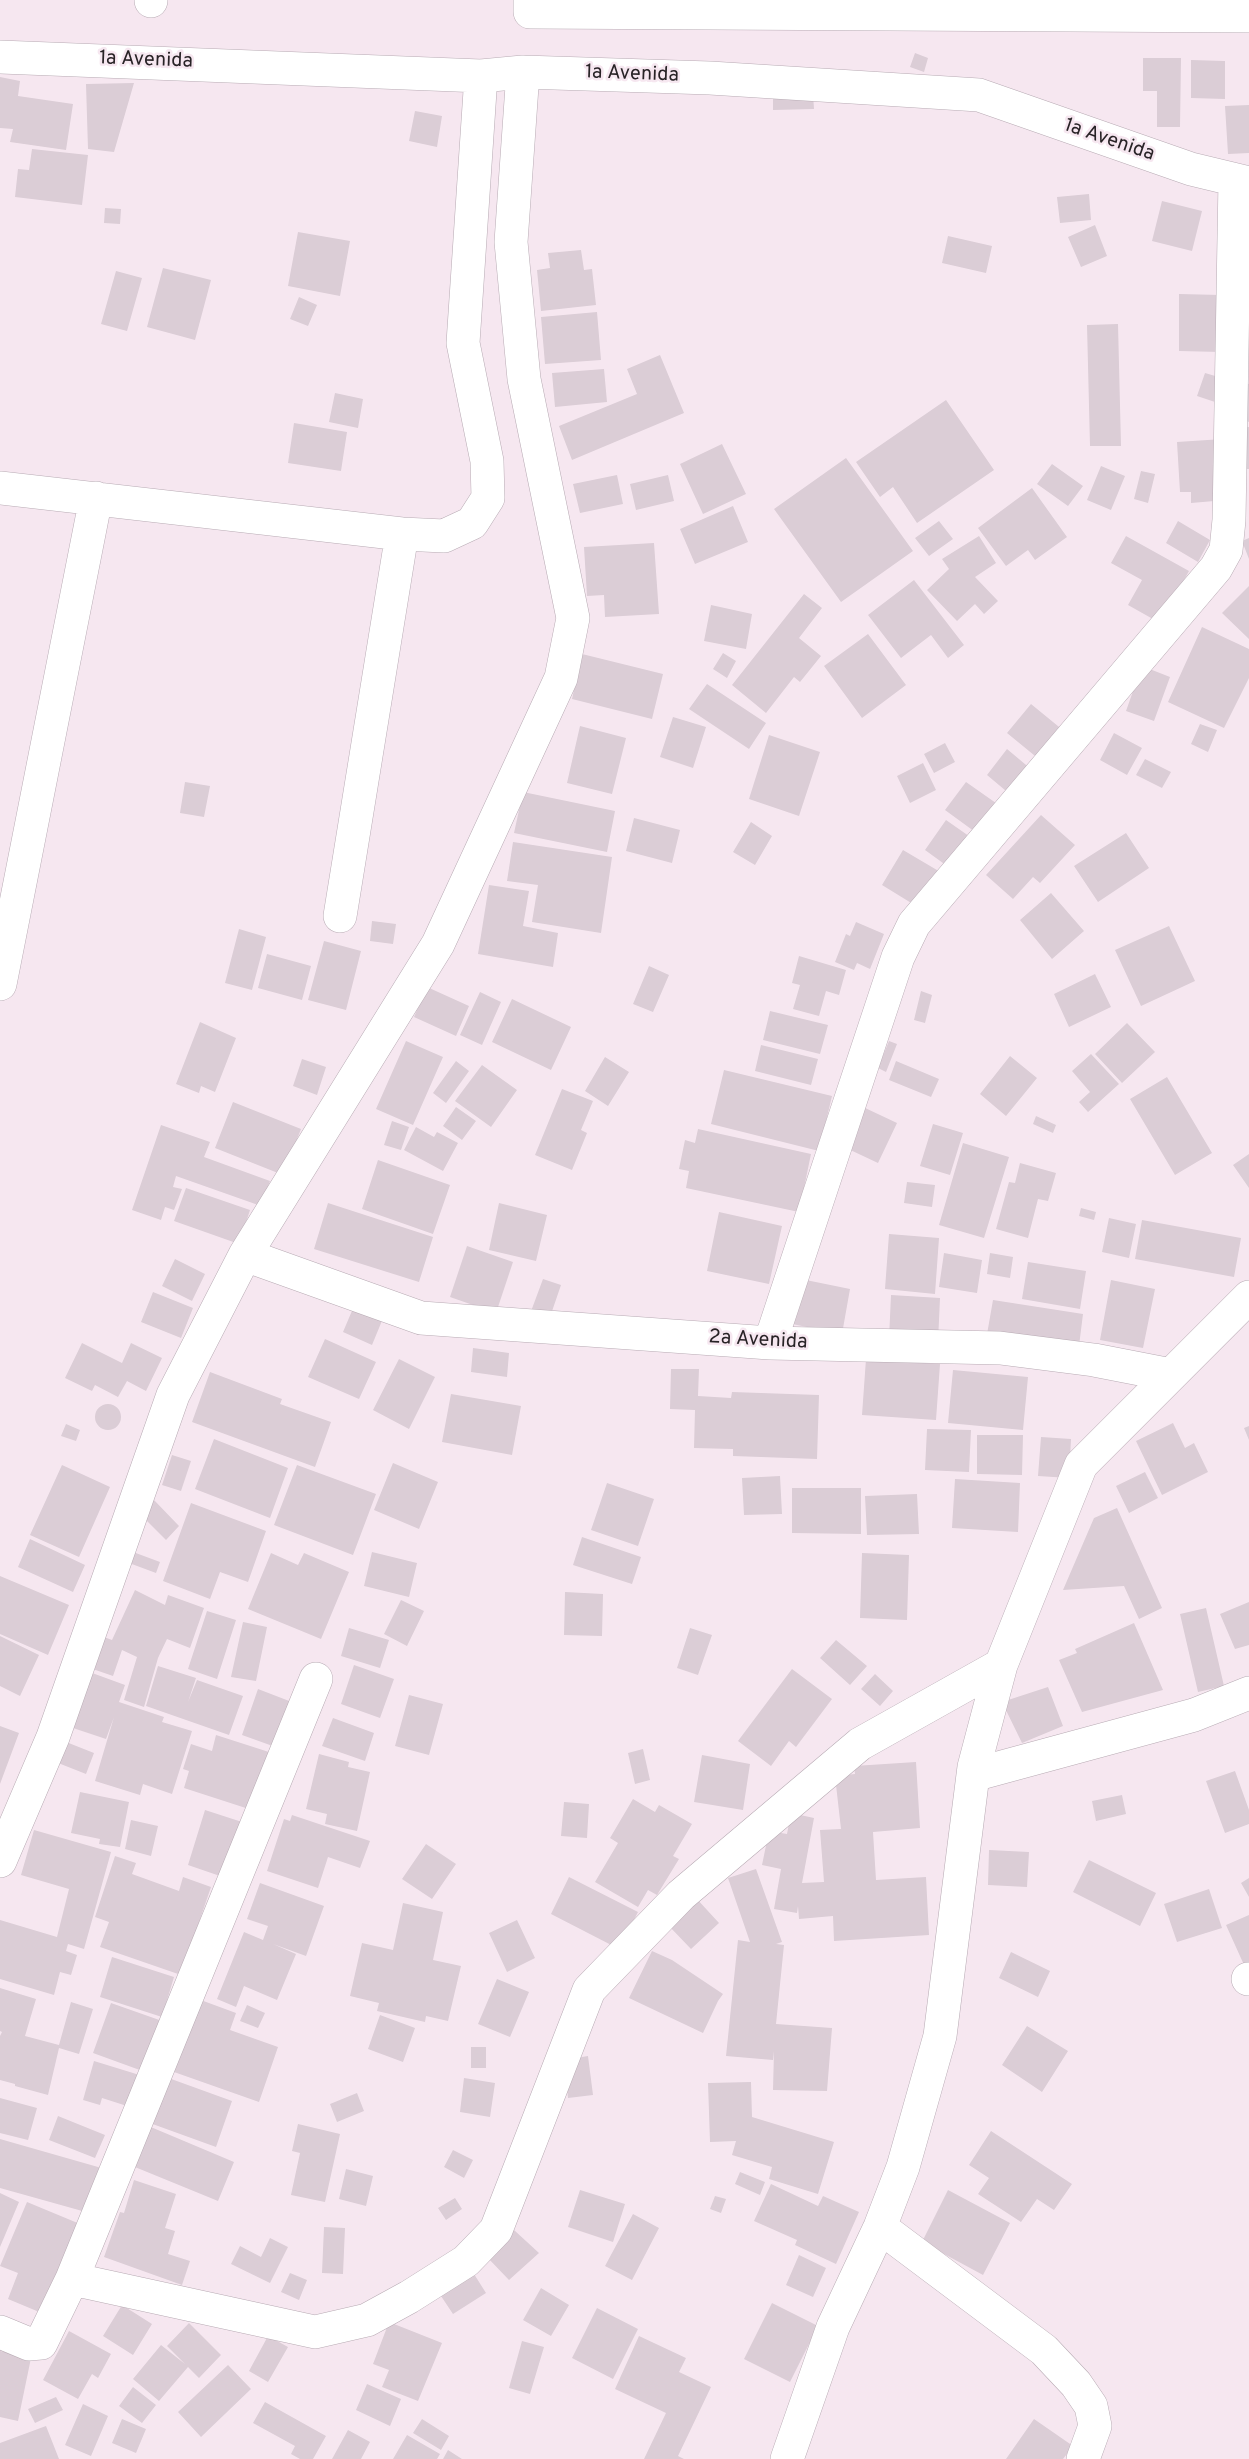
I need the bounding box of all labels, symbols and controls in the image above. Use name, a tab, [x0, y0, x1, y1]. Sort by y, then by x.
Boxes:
street label: 1a Avenida	[99, 47, 193, 75]
street label: 1a Avenida	[585, 61, 679, 89]
street label: 1a Avenida	[1061, 114, 1157, 168]
street label: 2a Avenida	[708, 1326, 808, 1356]

